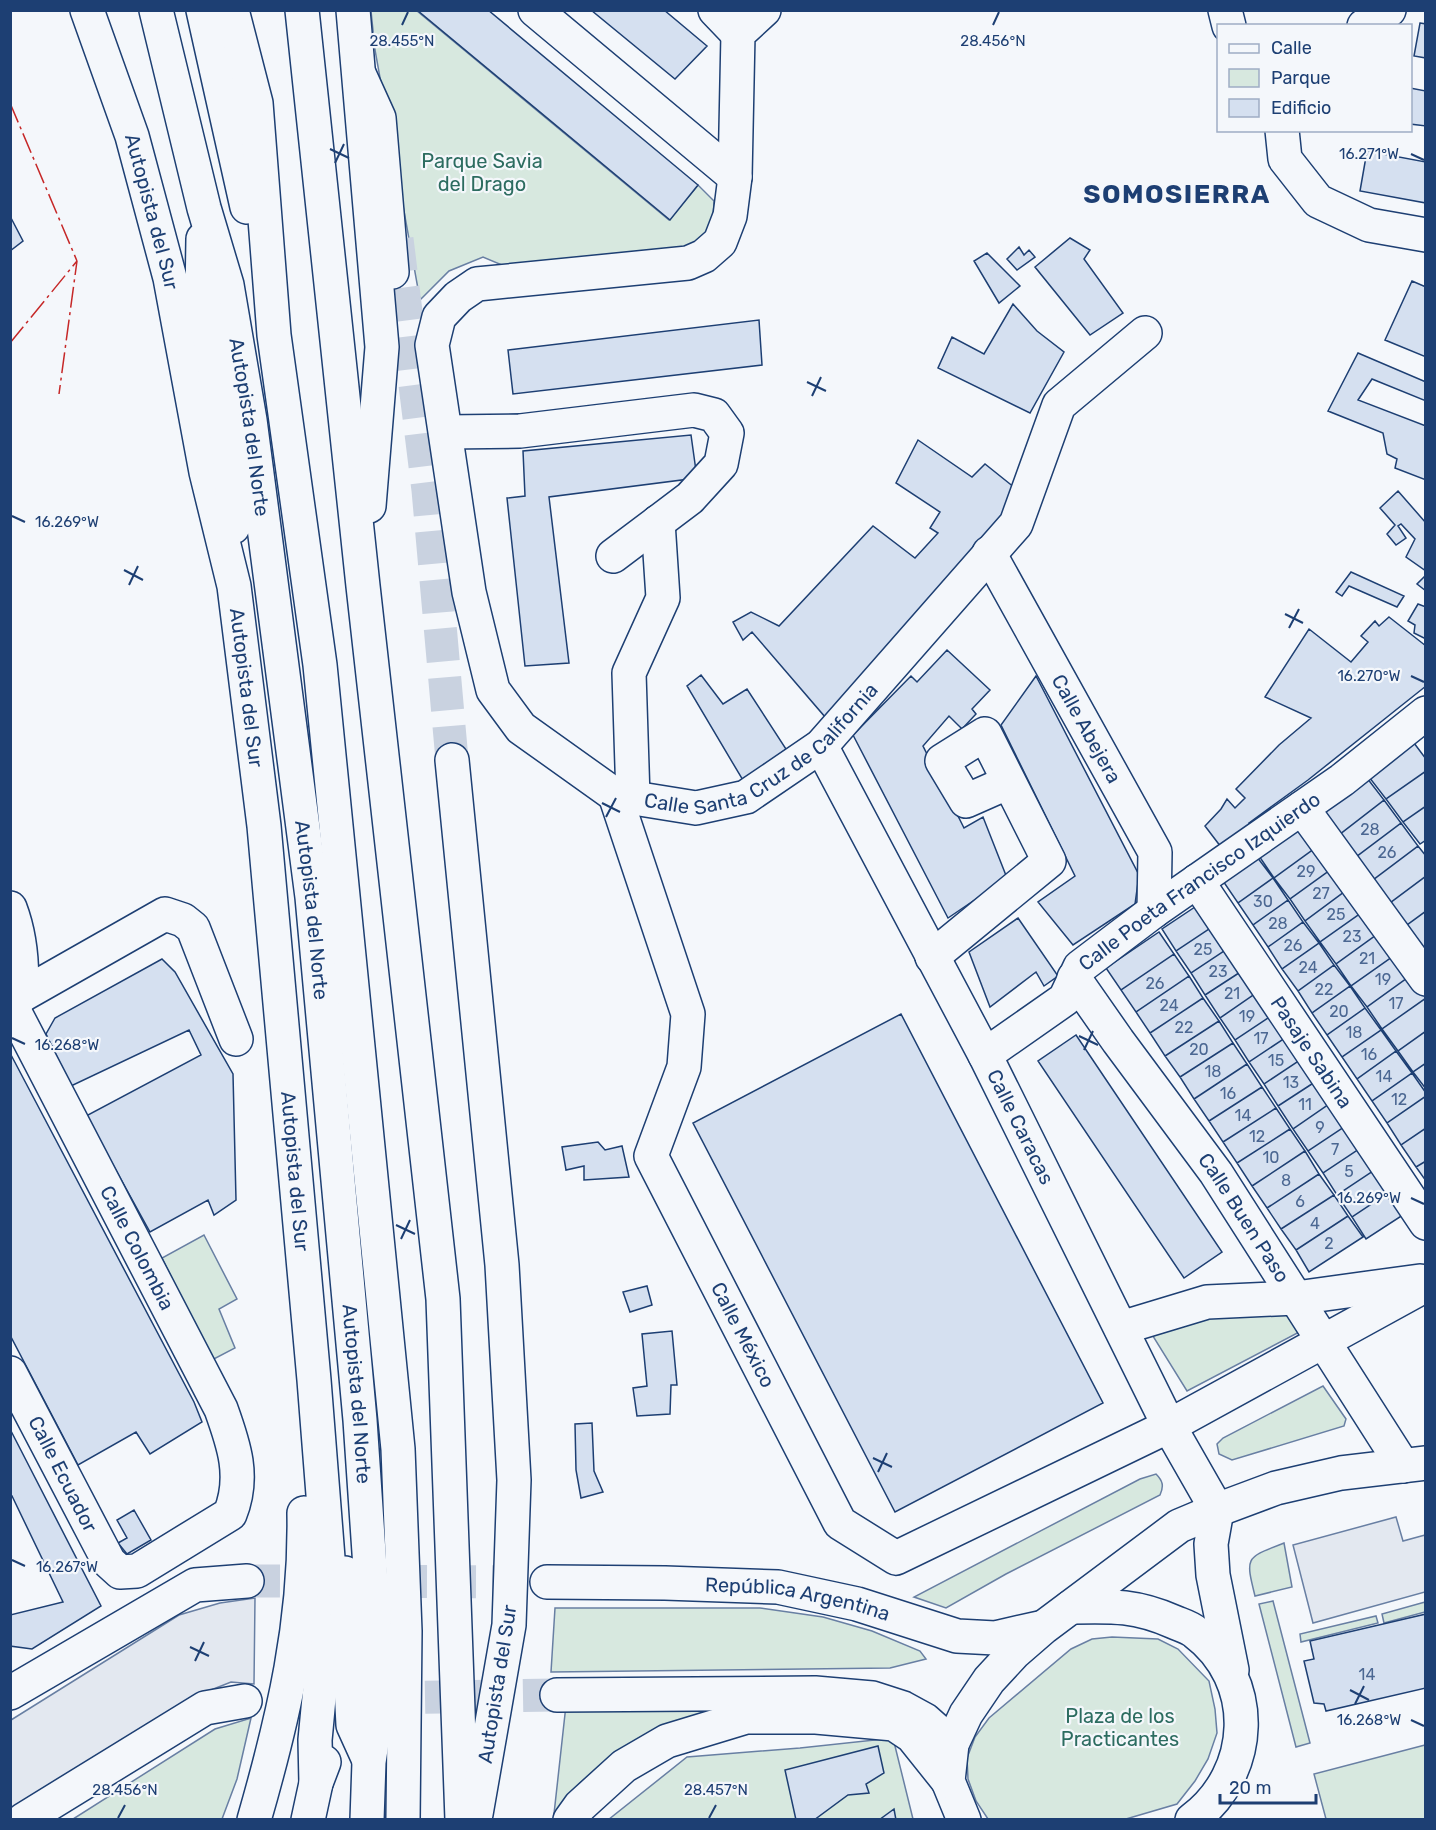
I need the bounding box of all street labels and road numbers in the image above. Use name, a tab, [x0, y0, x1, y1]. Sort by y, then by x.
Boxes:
street label: Autopista del Sur	[120, 131, 184, 292]
street label: Autopista del Norte	[224, 336, 274, 518]
street label: Autopista del Sur	[225, 607, 269, 769]
street label: Calle Abejera	[1047, 670, 1126, 787]
street label: Calle Santa Cruz de California	[642, 678, 883, 820]
street label: Calle Poeta Francisco Izquierdo	[1074, 787, 1325, 976]
street label: Autopista del Norte	[290, 819, 333, 1001]
street label: Pasaje Sabina	[1266, 992, 1358, 1113]
street label: Calle Caracas	[982, 1065, 1059, 1188]
street label: Autopista del Sur	[276, 1090, 314, 1253]
street label: Calle Buen Paso	[1193, 1148, 1295, 1287]
street label: Calle Colombia	[95, 1182, 180, 1314]
street label: Calle México	[706, 1278, 780, 1392]
street label: Autopista del Norte	[337, 1303, 376, 1485]
street label: Calle Ecuador	[23, 1412, 103, 1537]
street label: República Argentina	[705, 1572, 893, 1626]
street label: Autopista del Sur	[473, 1603, 521, 1765]

